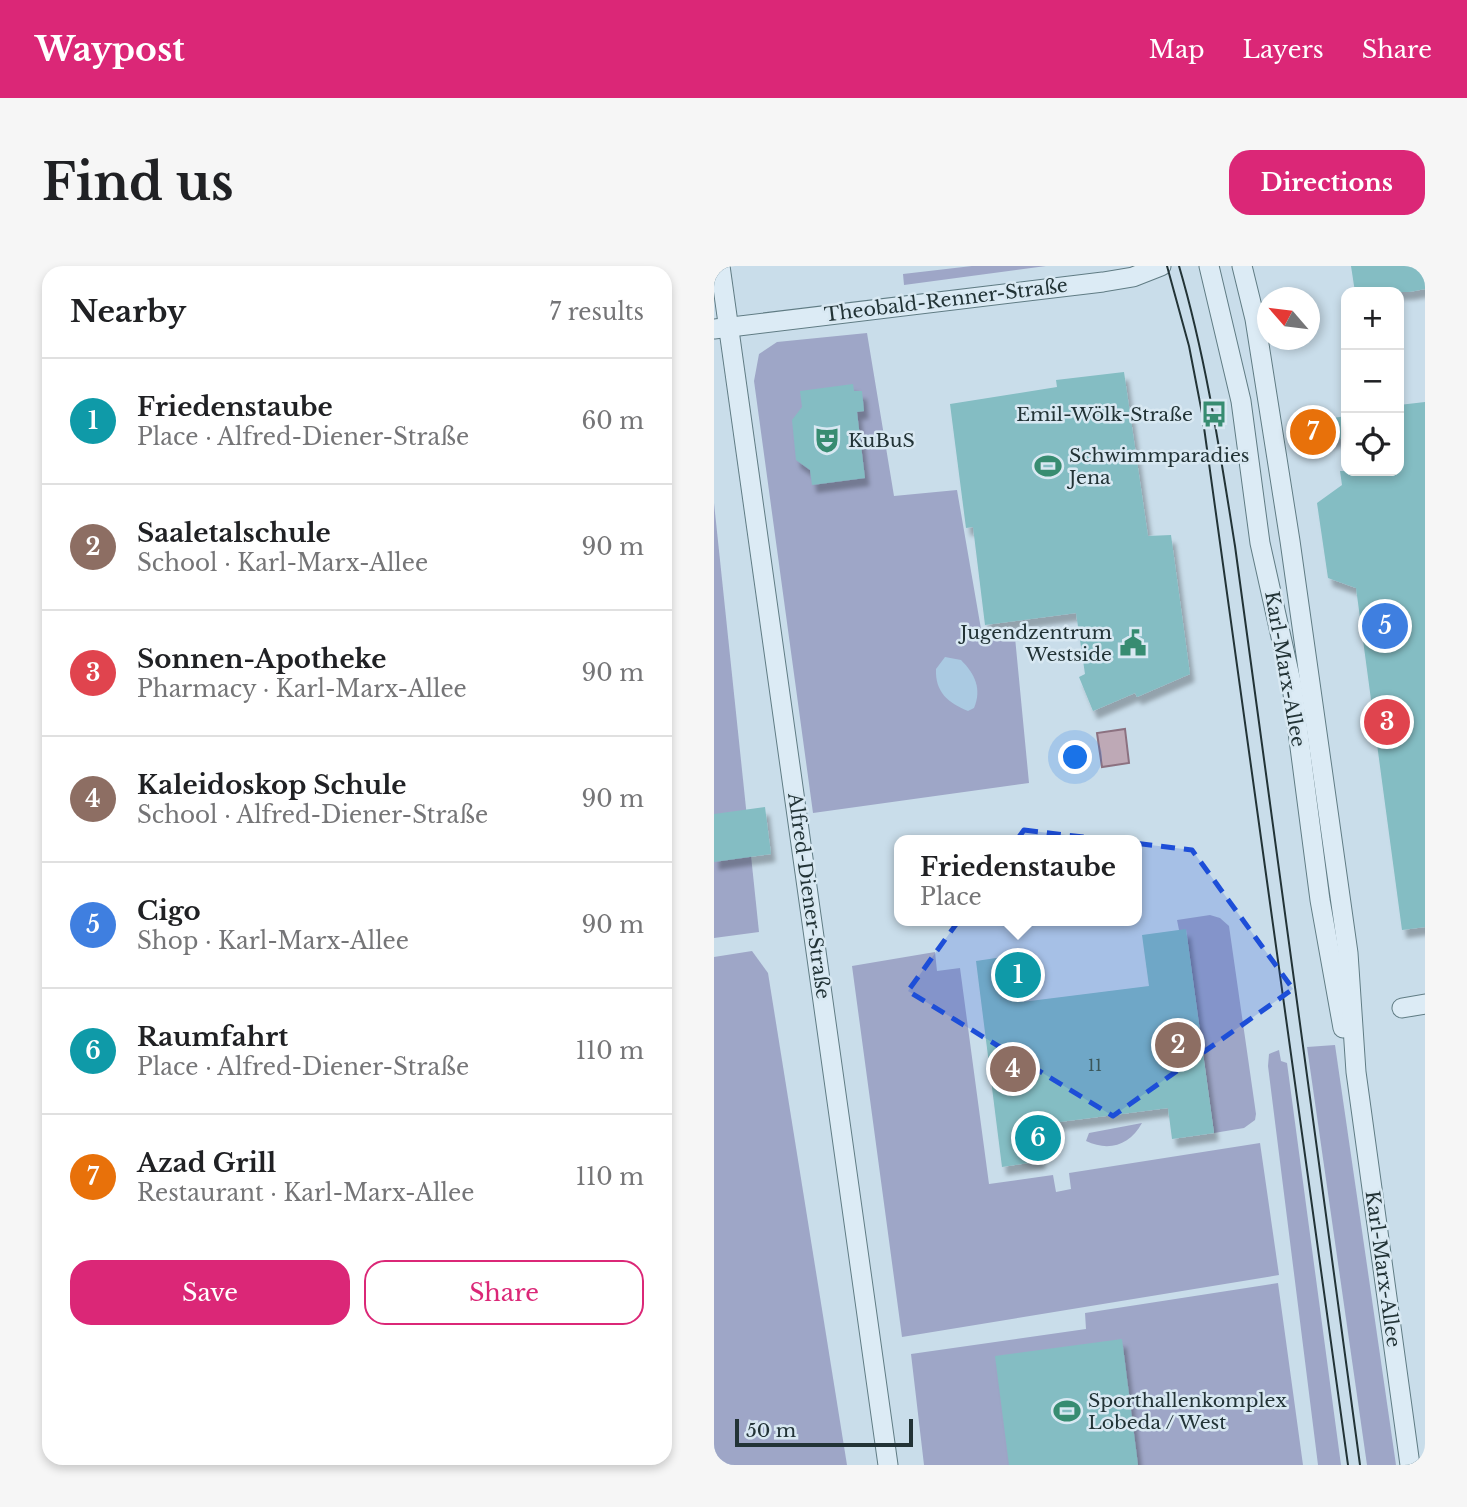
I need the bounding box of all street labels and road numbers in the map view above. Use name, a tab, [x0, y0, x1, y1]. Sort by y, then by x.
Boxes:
street label: Theobald-Renner-Straße	[823, 274, 1069, 326]
street label: Karl-Marx-Allee	[1260, 589, 1310, 749]
street label: Alfred-Diener-Straße	[783, 790, 835, 1001]
street label: Karl-Marx-Allee	[1361, 1189, 1405, 1349]

